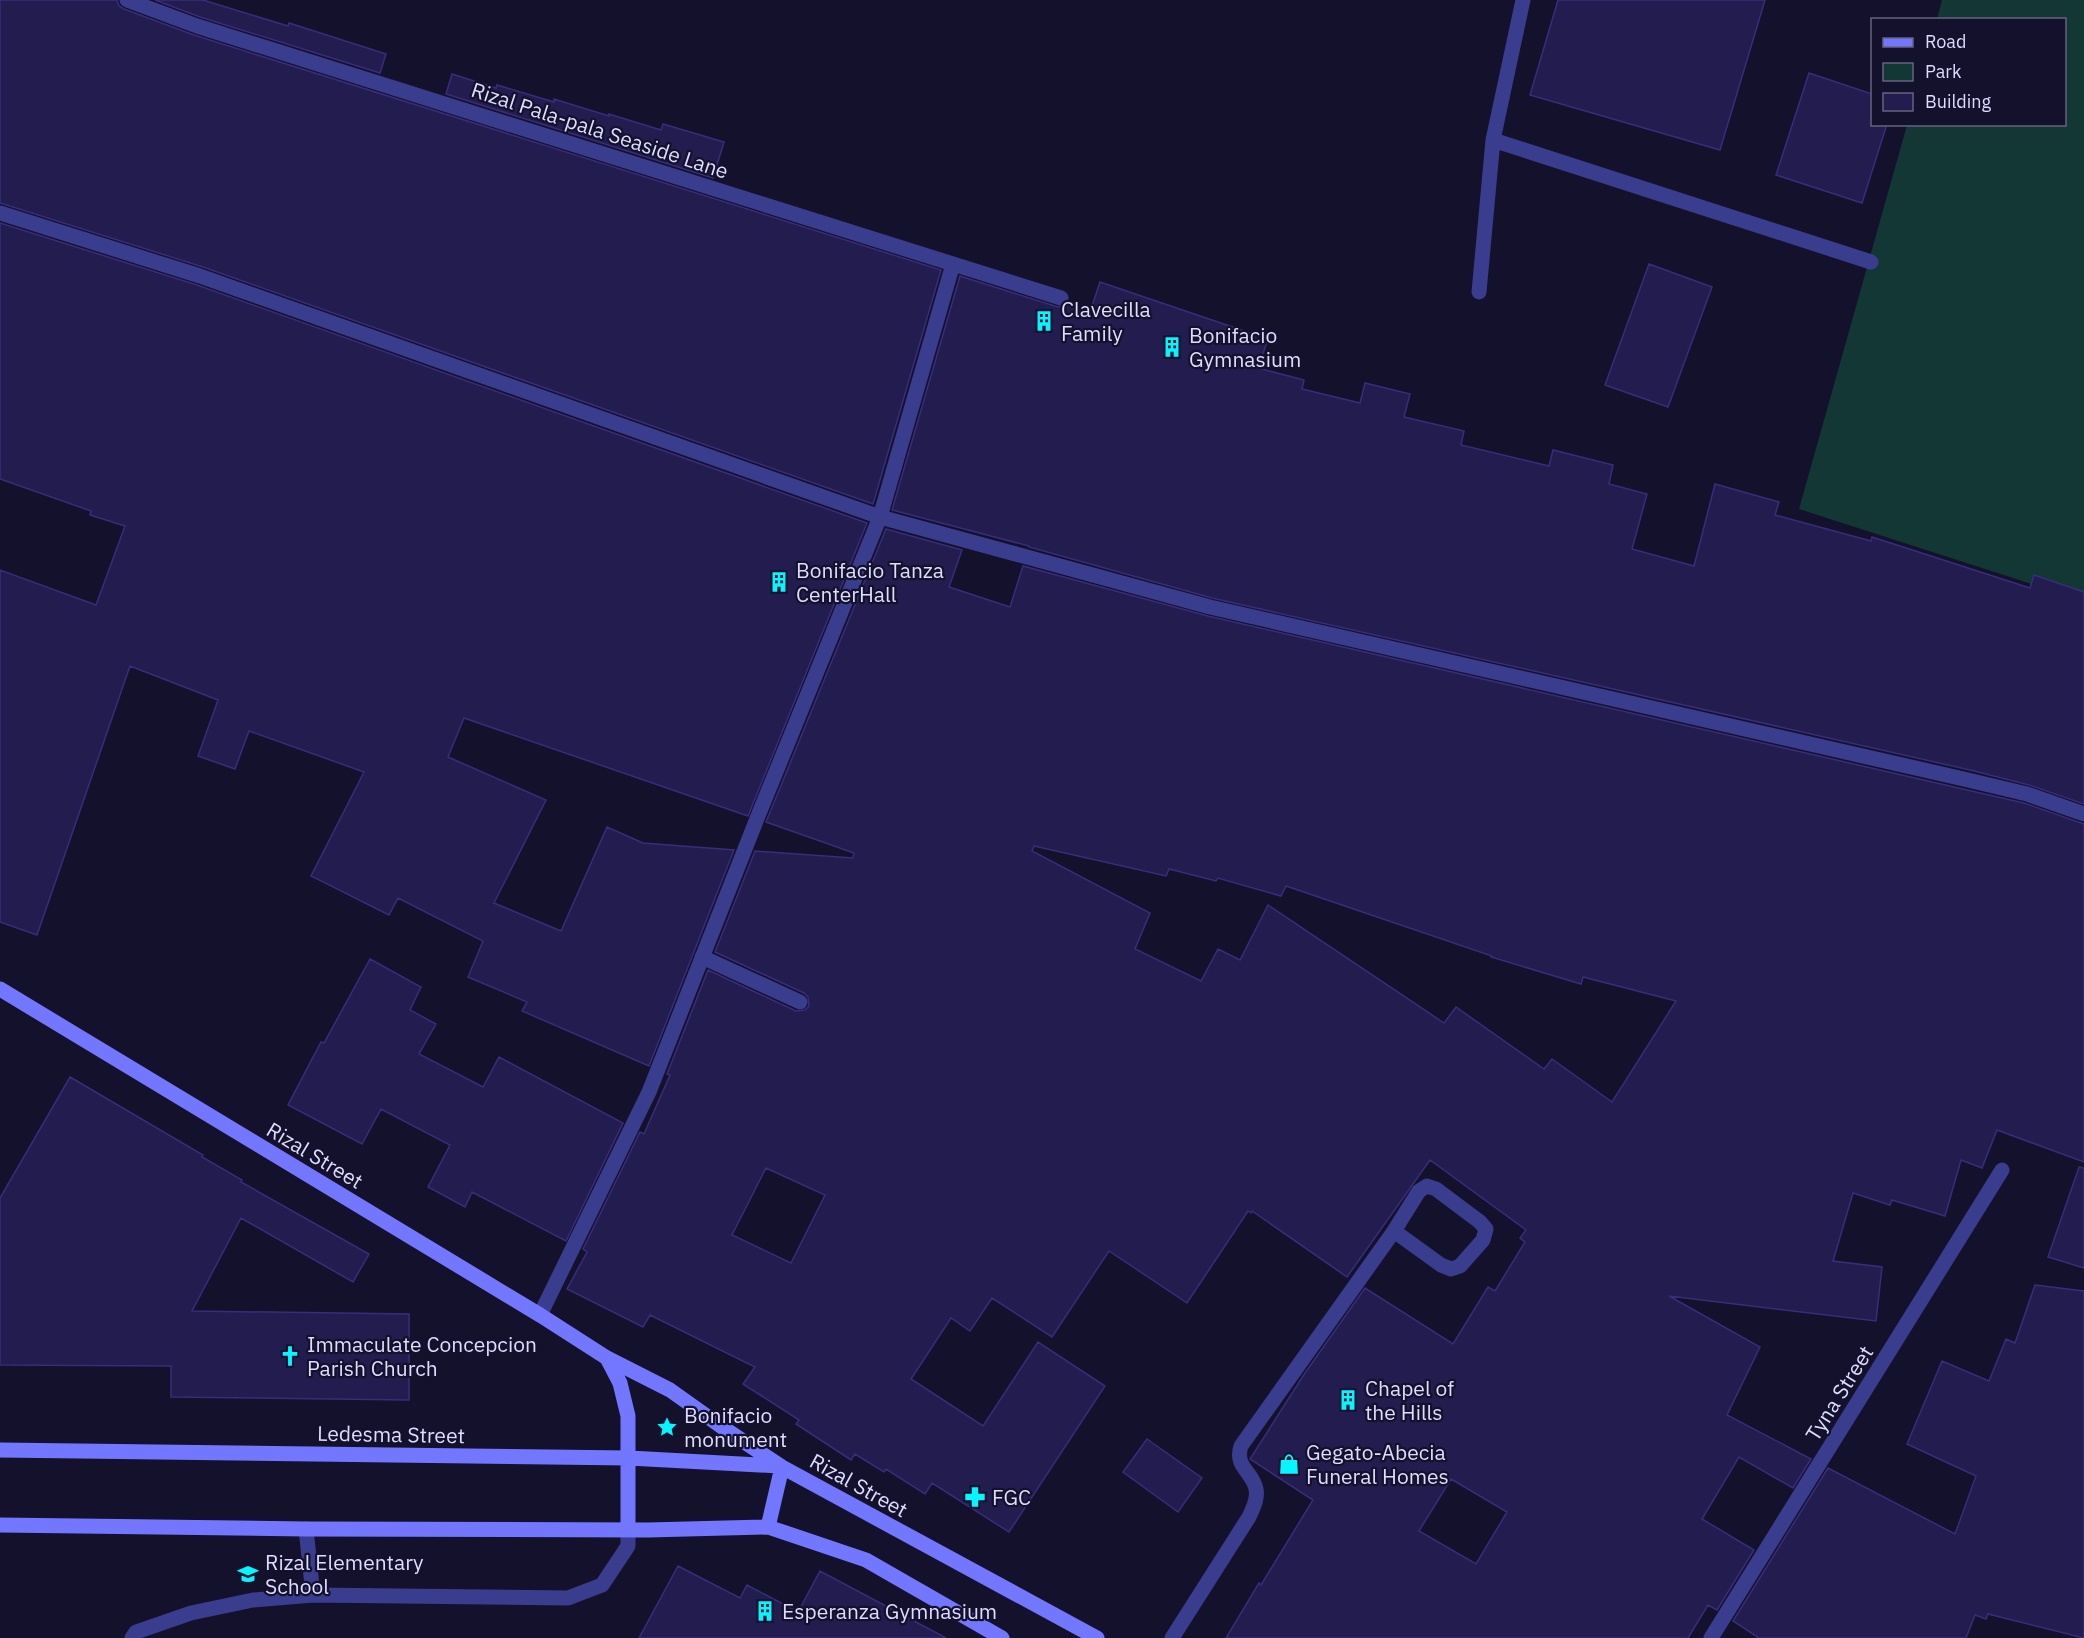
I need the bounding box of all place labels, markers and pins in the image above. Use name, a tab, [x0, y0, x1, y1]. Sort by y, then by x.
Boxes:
place label: Clavecilla Family	[1061, 295, 1151, 347]
building icon: Clavecilla Family	[1032, 309, 1056, 333]
place label: Bonifacio Gymnasium	[1189, 321, 1301, 373]
building icon: Bonifacio Gymnasium	[1160, 335, 1184, 359]
place label: Bonifacio Tanza CenterHall	[796, 556, 944, 608]
building icon: Bonifacio Tanza CenterHall	[767, 570, 791, 594]
place label: Immaculate Concepcion Parish Church	[307, 1330, 537, 1382]
church icon: Immaculate Concepcion Parish Church	[278, 1344, 302, 1368]
place label: Chapel of the Hills	[1365, 1374, 1454, 1426]
building icon: Chapel of the Hills	[1336, 1388, 1360, 1412]
place label: Bonifacio monument	[684, 1401, 787, 1453]
place icon: Bonifacio monument	[655, 1415, 679, 1439]
place label: Gegato-Abecia Funeral Homes	[1306, 1438, 1449, 1490]
shop icon: Gegato-Abecia Funeral Homes	[1277, 1452, 1301, 1476]
place label: FGC	[992, 1483, 1031, 1511]
pharmacy icon: FGC	[963, 1485, 987, 1509]
place label: Rizal Elementary School	[265, 1548, 424, 1600]
school or university icon: Rizal Elementary School	[236, 1562, 260, 1586]
place label: Esperanza Gymnasium	[782, 1597, 997, 1625]
building icon: Esperanza Gymnasium	[753, 1599, 777, 1623]

